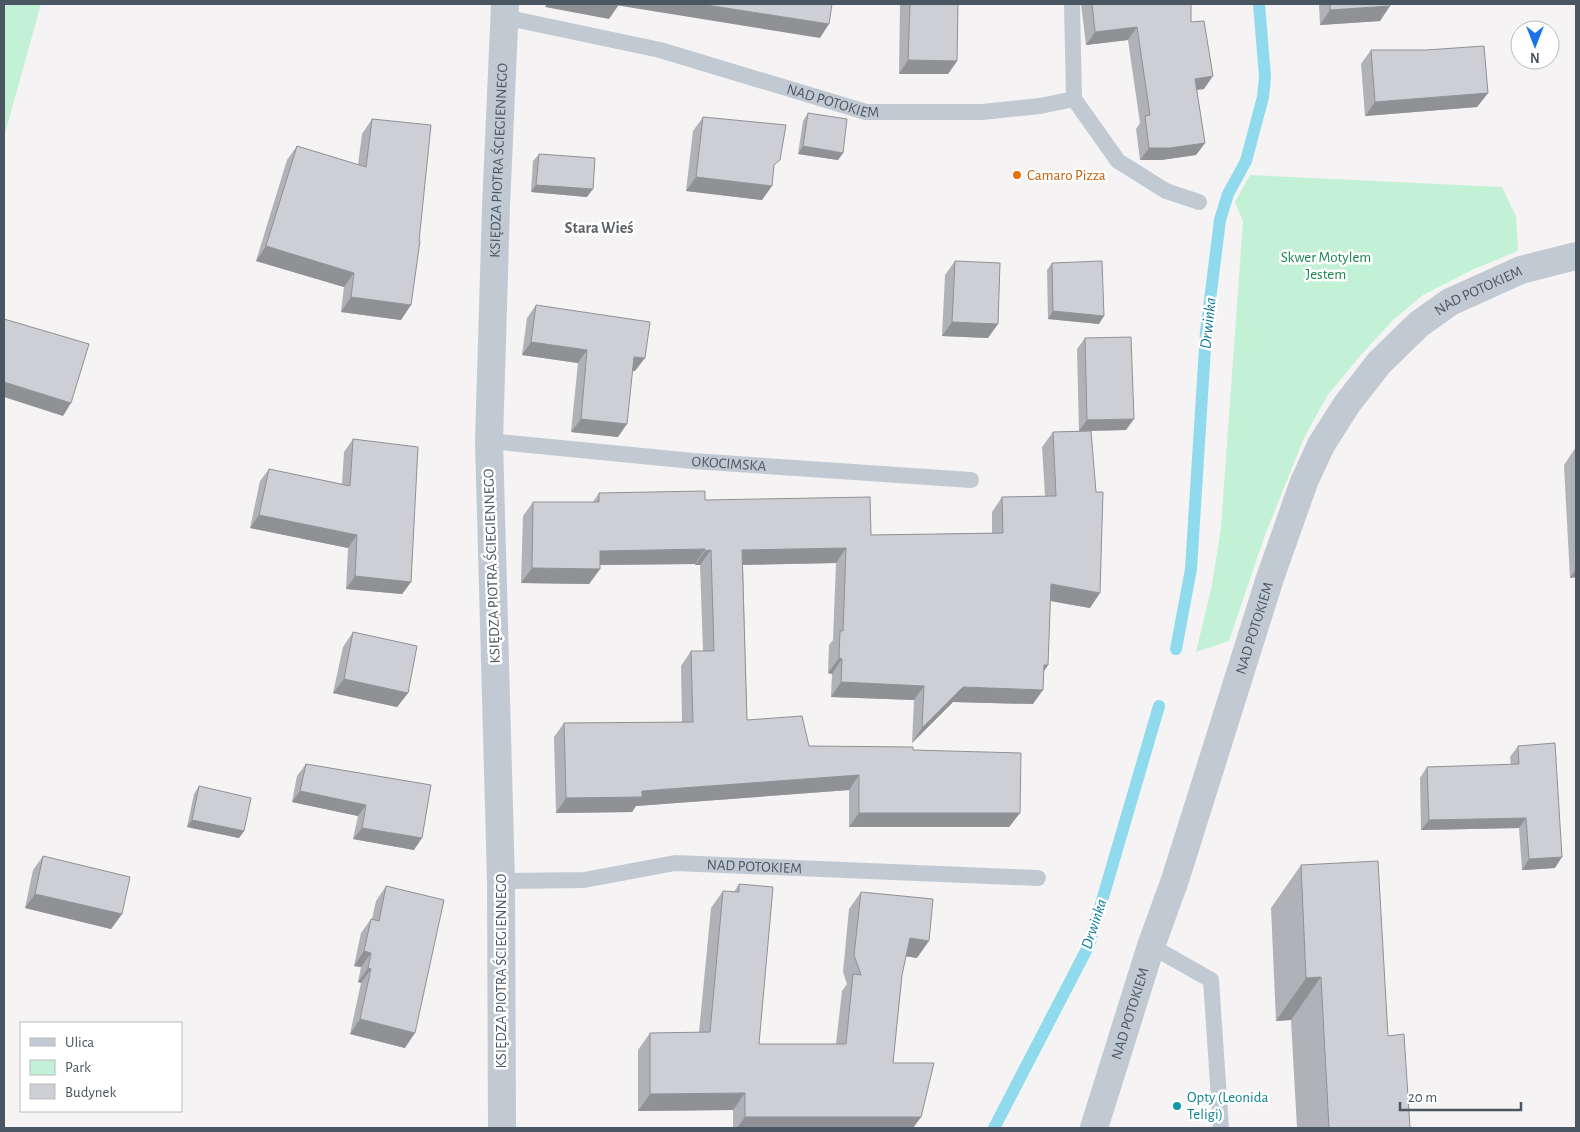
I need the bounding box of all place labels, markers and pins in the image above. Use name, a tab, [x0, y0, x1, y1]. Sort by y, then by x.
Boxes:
place label: Camaro Pizza	[1027, 168, 1106, 183]
marker: Camaro Pizza	[1011, 169, 1023, 181]
place label: Opty (Leonida Teligi)	[1187, 1090, 1268, 1122]
marker: Opty (Leonida Teligi)	[1171, 1100, 1183, 1112]

